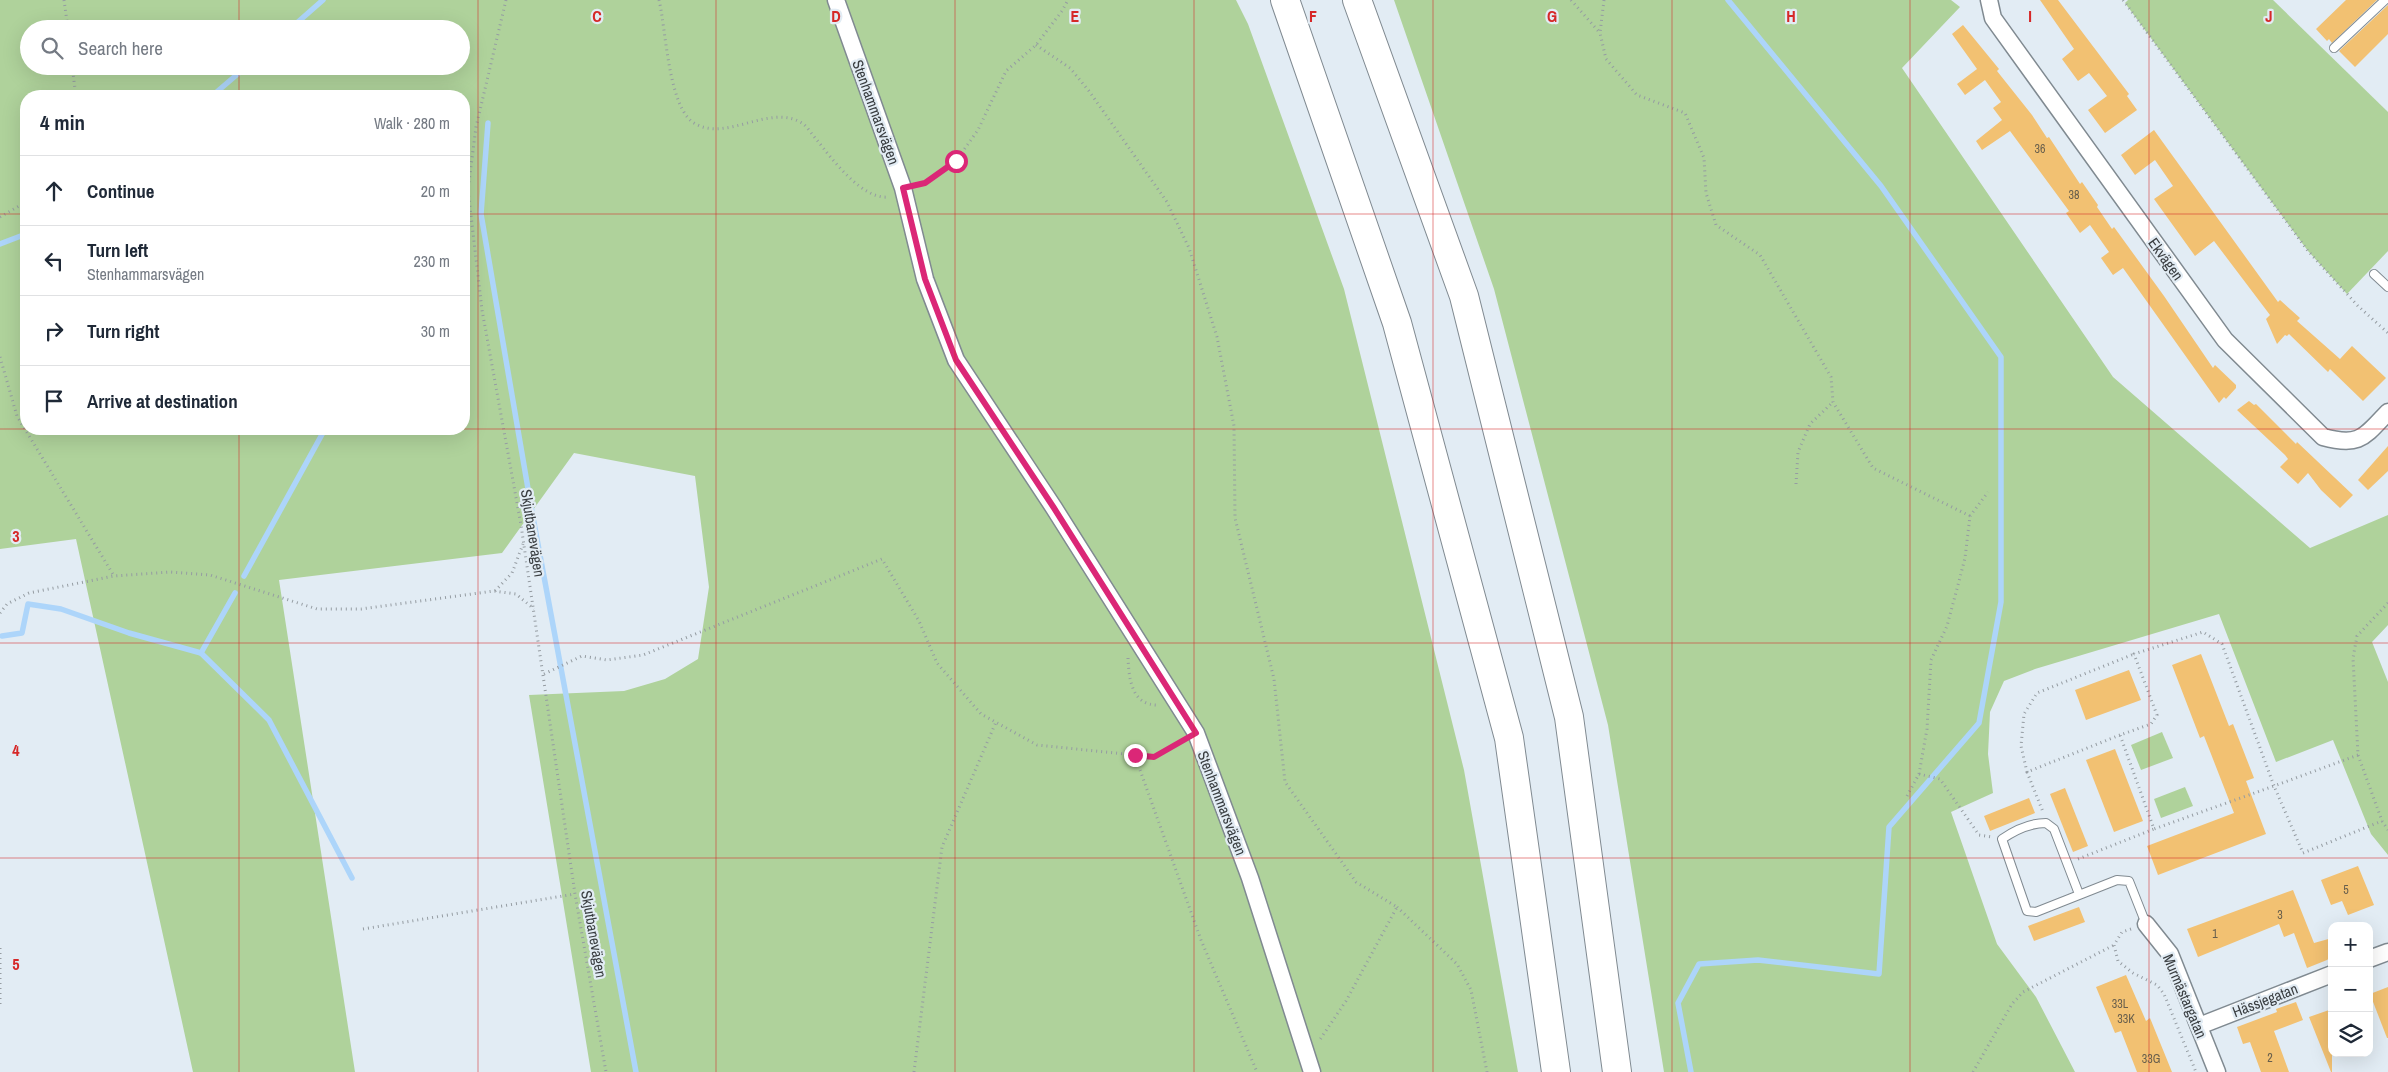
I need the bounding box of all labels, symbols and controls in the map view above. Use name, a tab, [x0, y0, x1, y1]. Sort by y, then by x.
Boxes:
text: C	[592, 5, 602, 27]
text: D	[831, 5, 841, 27]
text: E	[1071, 5, 1080, 27]
text: F	[1309, 5, 1317, 27]
text: G	[1547, 5, 1557, 27]
text: H	[1786, 5, 1796, 27]
text: I	[2028, 5, 2032, 27]
text: J	[2265, 5, 2273, 27]
search box	[20, 20, 470, 75]
icon: search	[38, 34, 66, 62]
text: Search here	[78, 35, 163, 61]
street label: Stenhammarsvägen	[847, 57, 905, 167]
text: 4 min	[40, 108, 85, 137]
text: Walk · 280 m	[374, 112, 450, 134]
house number: 36	[2035, 141, 2045, 157]
route start	[945, 150, 968, 173]
icon: ahead	[40, 177, 68, 205]
text: Continue	[87, 178, 155, 204]
text: 20 m	[421, 180, 450, 202]
house number: 38	[2069, 187, 2079, 203]
street label: Ekvägen	[2143, 233, 2189, 285]
text: Turn left	[87, 237, 148, 263]
icon: left	[40, 247, 68, 275]
text: 230 m	[414, 250, 450, 272]
text: Stenhammarsvägen	[87, 263, 204, 285]
icon: right	[40, 317, 68, 345]
text: Turn right	[87, 318, 159, 344]
text: 30 m	[421, 320, 450, 342]
icon: arrive	[40, 387, 68, 415]
text: Arrive at destination	[87, 388, 238, 414]
street label: Skjutbanevägen	[516, 488, 550, 578]
text: 3	[12, 525, 20, 547]
text: 4	[12, 739, 20, 761]
route end	[1124, 744, 1147, 767]
street label: Stenhammarsvägen	[1192, 748, 1252, 858]
house number: 5	[2343, 882, 2349, 898]
street label: Skjutbanevägen	[576, 889, 612, 979]
house number: 3	[2277, 907, 2283, 923]
map controls	[2328, 922, 2373, 1057]
button: +	[2328, 922, 2373, 967]
house number: 1	[2212, 926, 2218, 942]
street label: Murmästargatan	[2158, 951, 2212, 1041]
text: 5	[12, 953, 20, 975]
button: −	[2328, 967, 2373, 1012]
street label: Hässjegatan	[2229, 978, 2301, 1022]
house number: 33L	[2112, 996, 2129, 1012]
house number: 33K	[2117, 1011, 2135, 1027]
button: layers	[2328, 1012, 2373, 1057]
house number: 2	[2267, 1050, 2273, 1066]
house number: 33G	[2142, 1051, 2160, 1067]

